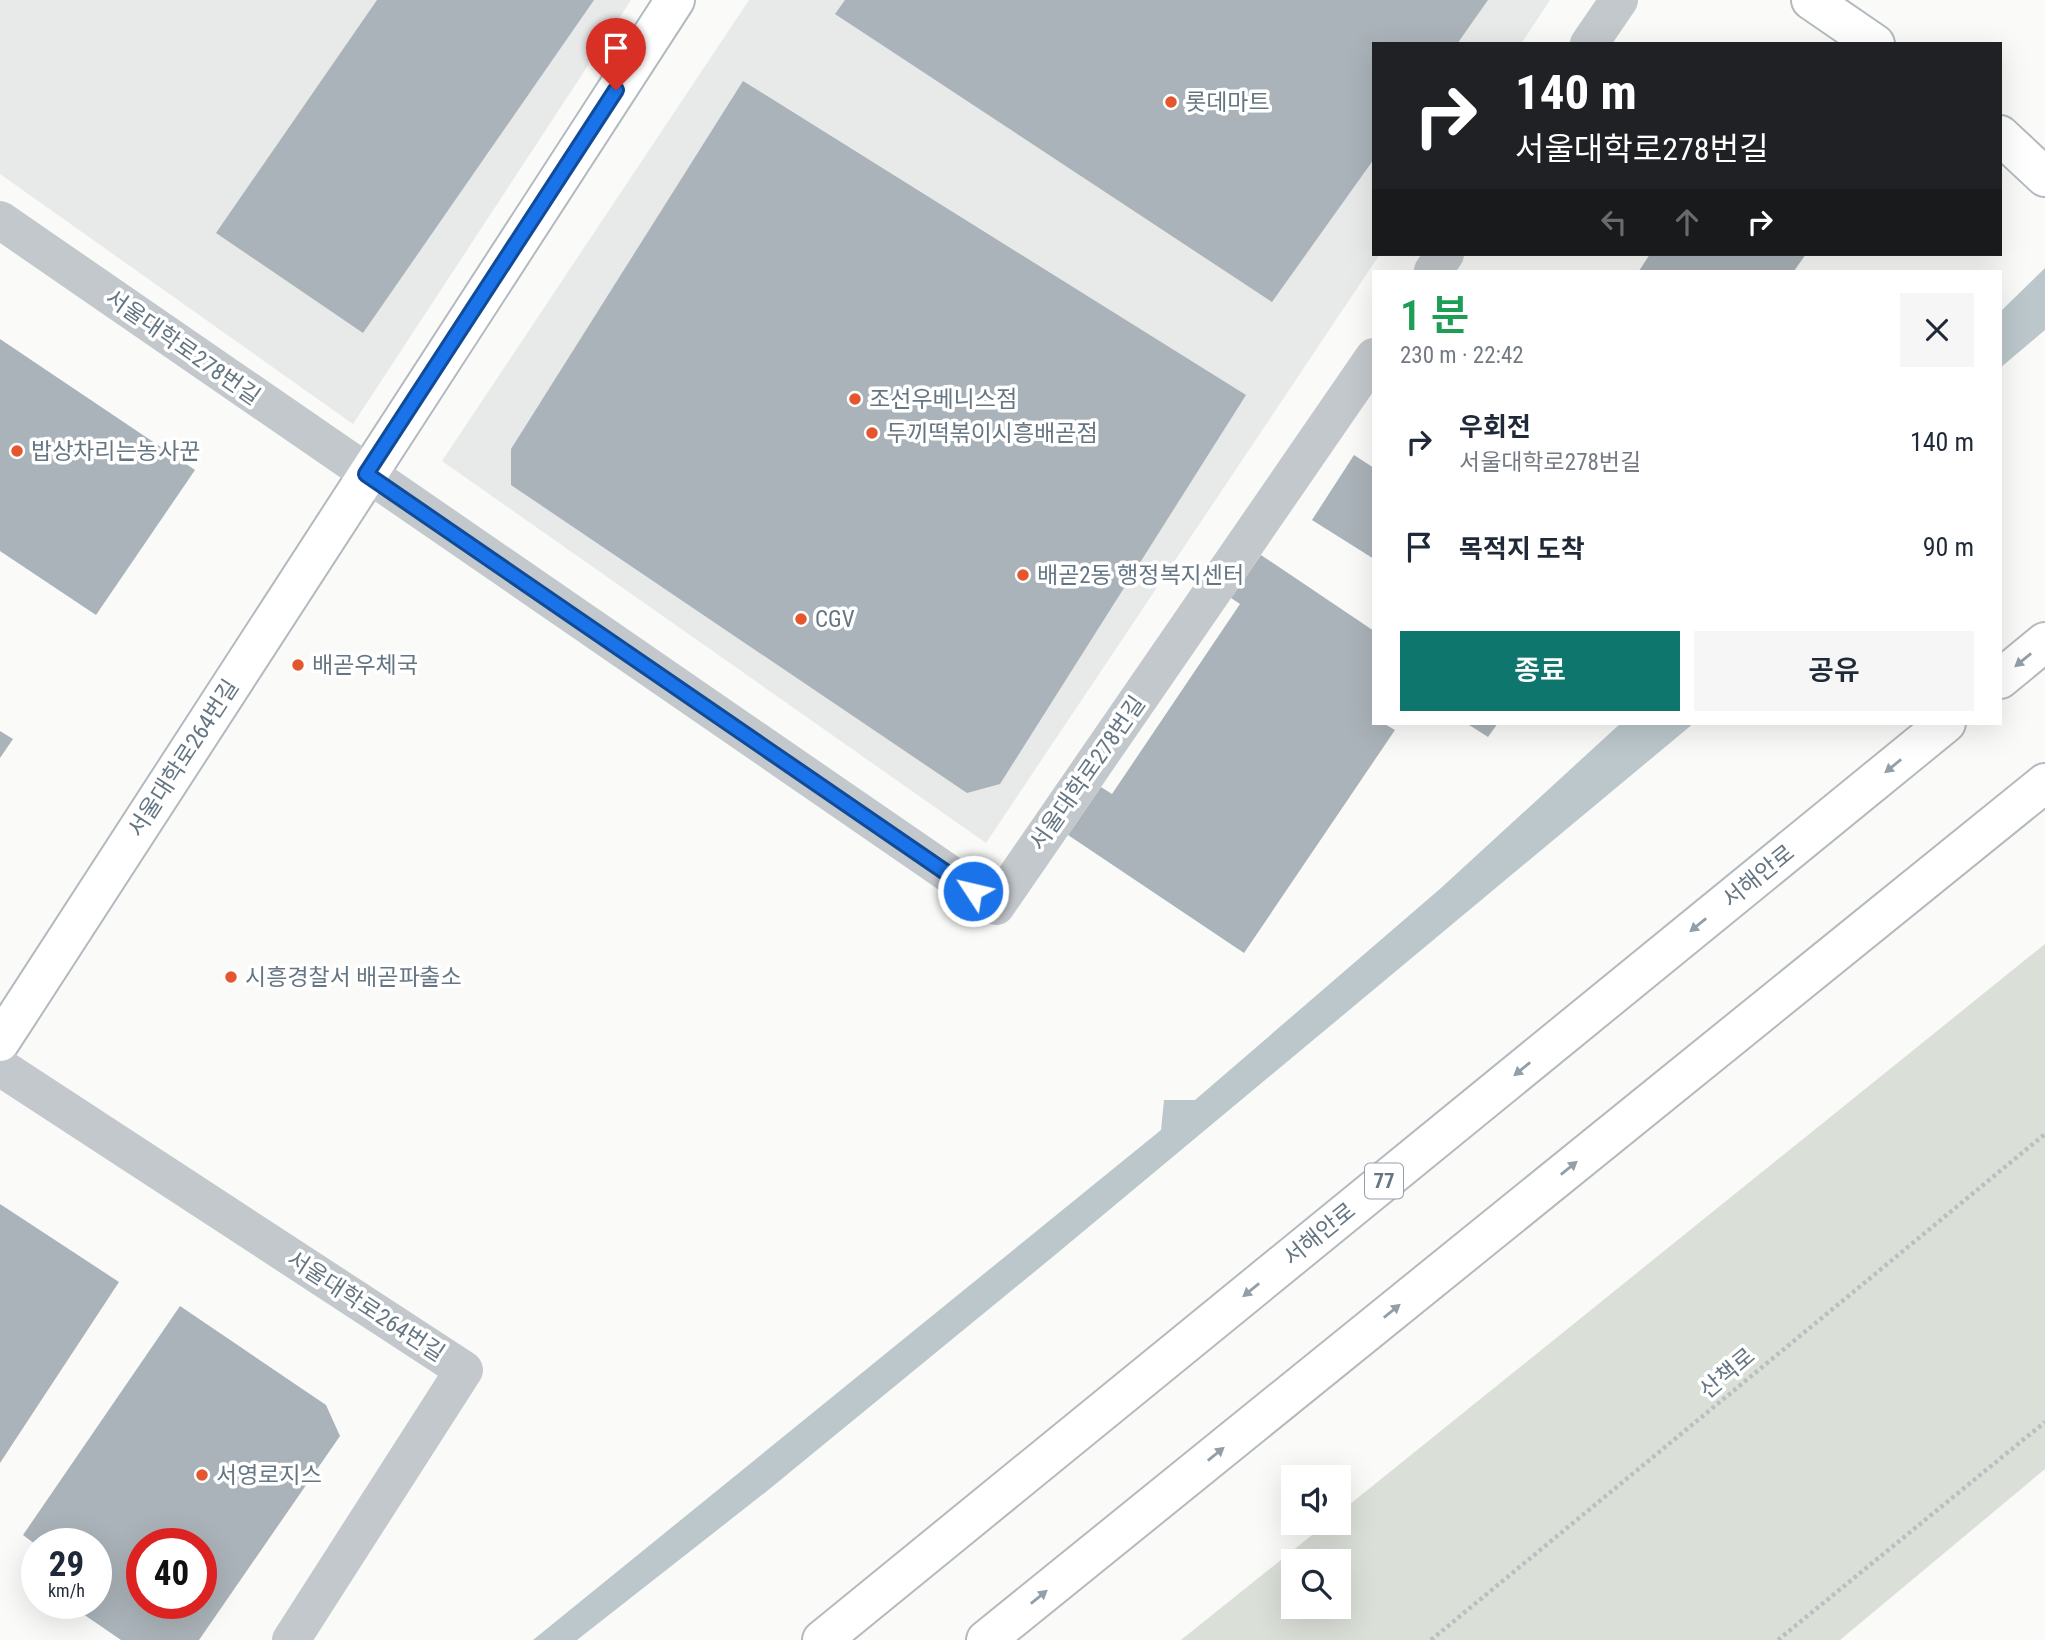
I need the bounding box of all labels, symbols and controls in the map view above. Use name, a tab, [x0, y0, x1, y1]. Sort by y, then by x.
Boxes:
pin	[586, 18, 646, 90]
icon: arrive	[597, 29, 635, 67]
text: 140 m	[1515, 64, 1637, 121]
icon: right	[1400, 70, 1491, 161]
place label: 롯데마트	[1185, 89, 1270, 116]
marker: 롯데마트	[1163, 94, 1179, 110]
text: 서울대학로278번길	[1515, 130, 1768, 168]
icon: left	[1595, 203, 1633, 241]
icon: ahead	[1668, 203, 1706, 241]
icon: right	[1741, 203, 1779, 241]
street label: 서울대학로278번길	[100, 284, 265, 411]
text: 1 분	[1400, 291, 1469, 340]
button: close	[1900, 293, 1974, 367]
text: 230 m · 22:42	[1400, 342, 1524, 369]
place label: 조선우베니스점	[869, 386, 1017, 413]
marker: 조선우베니스점	[847, 391, 863, 407]
text: 우회전	[1459, 412, 1531, 442]
place label: 두끼떡볶이시흥배곧점	[886, 420, 1098, 447]
icon: right	[1400, 423, 1438, 461]
marker: 두끼떡볶이시흥배곧점	[864, 425, 880, 441]
text: 140 m	[1910, 427, 1974, 457]
place label: 밥상차리는농사꾼	[31, 438, 200, 465]
marker: 밥상차리는농사꾼	[9, 443, 25, 459]
text: 서울대학로278번길	[1459, 449, 1641, 476]
icon: arrive	[1400, 528, 1438, 566]
text: 90 m	[1923, 532, 1974, 562]
text: 목적지 도착	[1459, 534, 1585, 564]
place label: 배곧2동 행정복지센터	[1037, 562, 1244, 589]
marker: 배곧2동 행정복지센터	[1015, 567, 1031, 583]
place label: CGV	[815, 606, 855, 633]
marker: CGV	[793, 611, 809, 627]
button: 종료	[1400, 631, 1680, 711]
button: 공유	[1694, 631, 1974, 711]
place label: 배곧우체국	[312, 652, 418, 679]
one-way arrow	[2014, 653, 2032, 668]
marker: 배곧우체국	[290, 657, 306, 673]
street label: 서울대학로264번길	[122, 675, 244, 842]
street label: 서울대학로278번길	[1024, 691, 1151, 856]
one-way arrow	[1885, 758, 1902, 773]
street label: 서해안로	[1717, 839, 1800, 914]
position arrow	[936, 854, 1010, 928]
one-way arrow	[1690, 918, 1708, 933]
place label: 시흥경찰서 배곧파출소	[245, 964, 462, 991]
marker: 시흥경찰서 배곧파출소	[223, 969, 239, 985]
one-way arrow	[1513, 1061, 1530, 1076]
one-way arrow	[1560, 1160, 1578, 1175]
road number: 77	[1365, 1164, 1403, 1198]
street label: 서해안로	[1278, 1197, 1361, 1272]
street label: 서울대학로264번길	[282, 1245, 449, 1367]
one-way arrow	[1242, 1283, 1260, 1298]
one-way arrow	[1384, 1304, 1401, 1319]
street label: 산책로	[1694, 1343, 1760, 1404]
one-way arrow	[1207, 1447, 1224, 1462]
place label: 서영로지스	[216, 1462, 322, 1489]
map controls	[1281, 1465, 1351, 1619]
button: sound	[1281, 1465, 1351, 1535]
marker: 서영로지스	[194, 1467, 210, 1483]
speed limit sign: 40	[126, 1528, 217, 1619]
text: 29	[49, 1544, 84, 1585]
button: search	[1281, 1549, 1351, 1619]
text: km/h	[48, 1580, 85, 1601]
one-way arrow	[1030, 1590, 1047, 1605]

